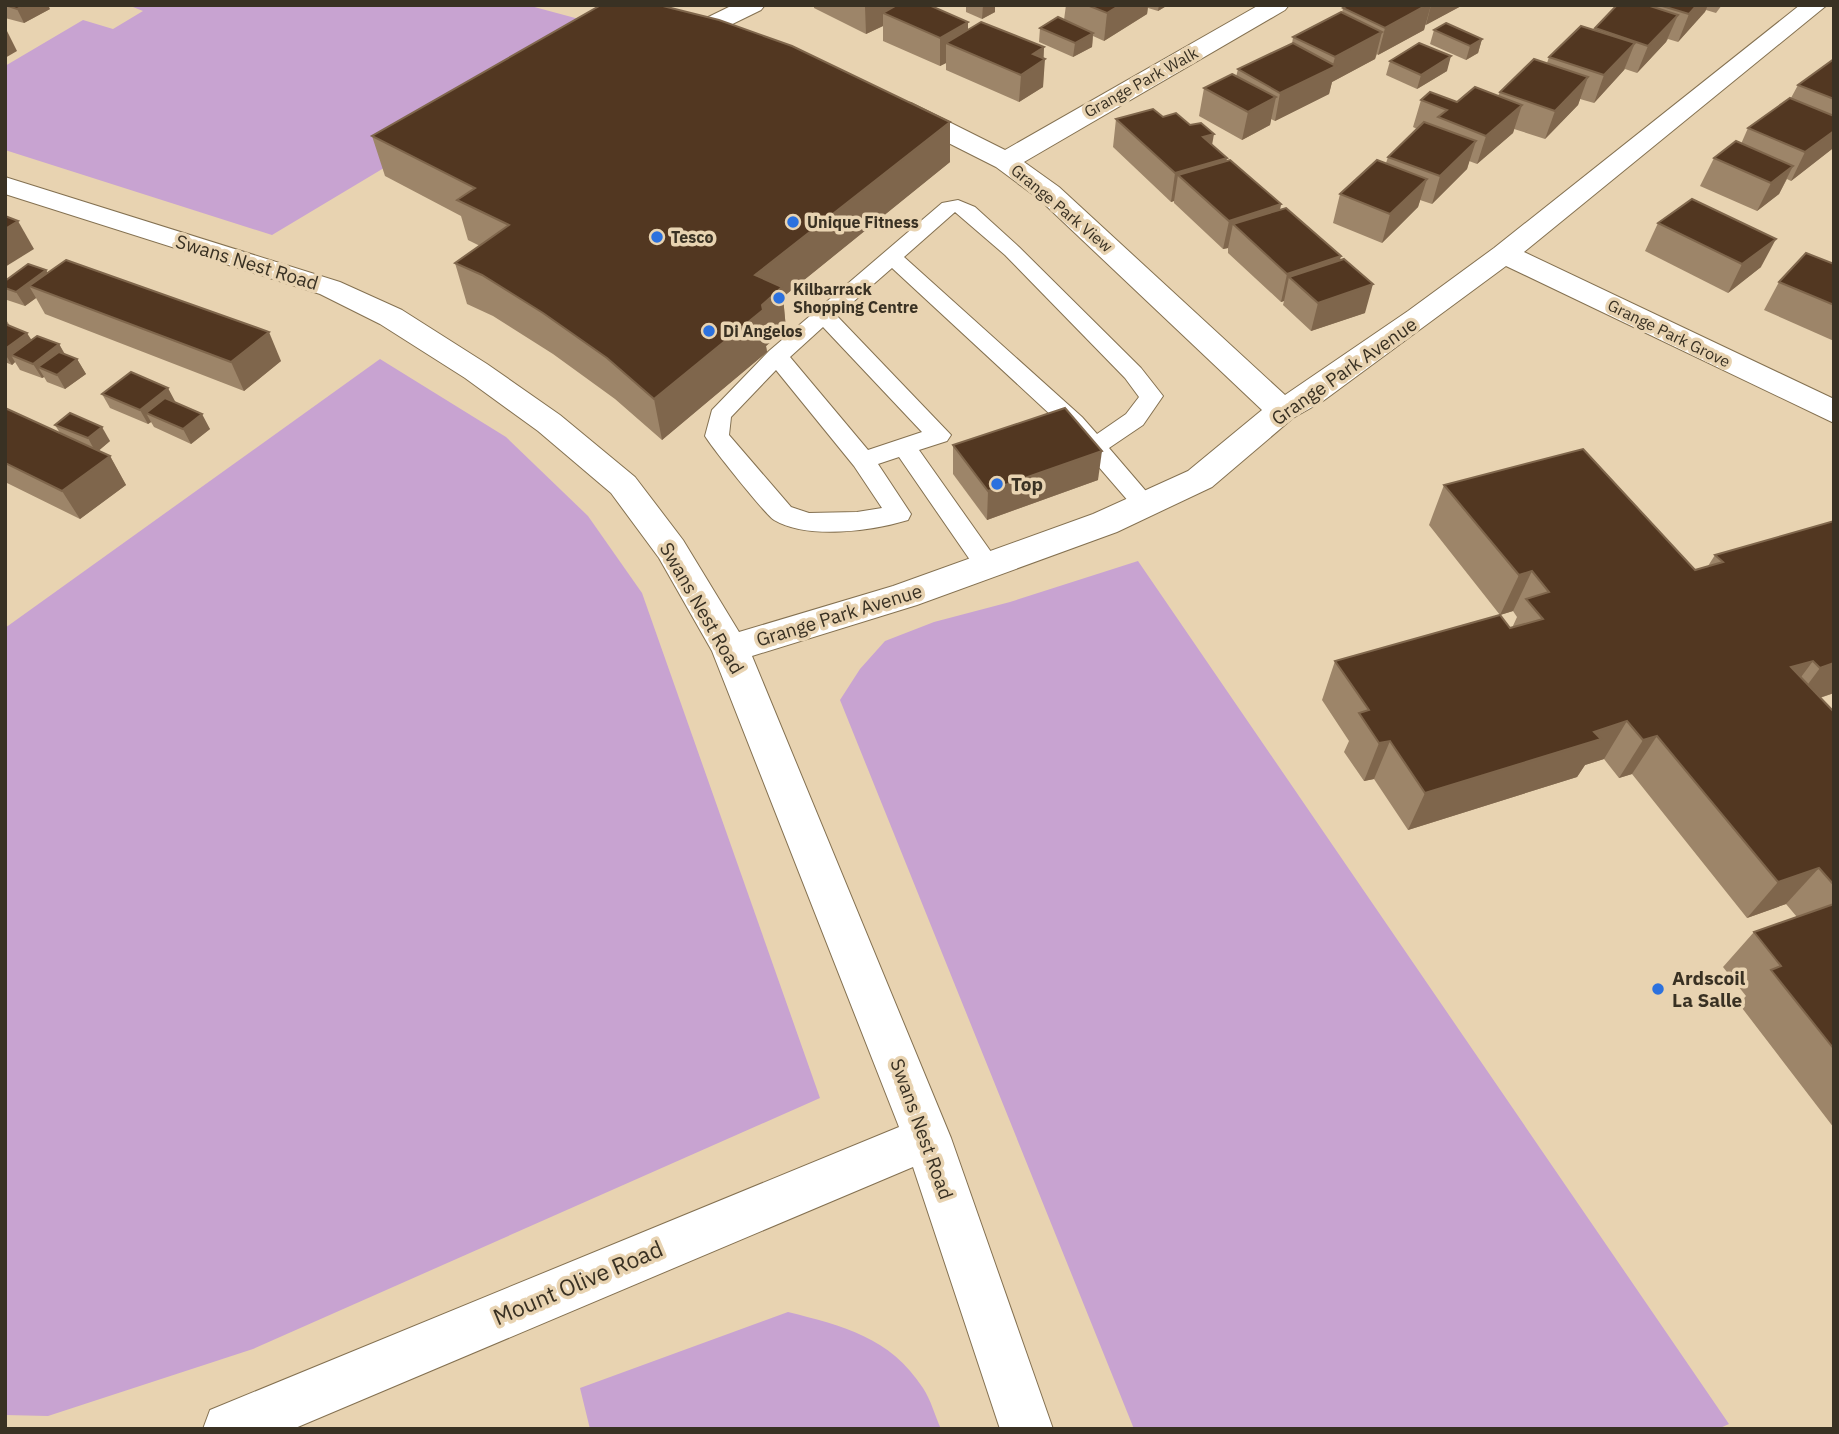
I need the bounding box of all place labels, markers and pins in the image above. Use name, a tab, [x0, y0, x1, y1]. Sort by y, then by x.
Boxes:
place label: Unique Fitness	[807, 212, 919, 232]
marker: Unique Fitness	[785, 214, 801, 230]
place label: Tesco	[671, 227, 714, 247]
marker: Tesco	[649, 229, 665, 245]
place label: Kilbarrack Shopping Centre	[793, 279, 918, 317]
marker: Kilbarrack Shopping Centre	[771, 290, 787, 306]
place label: Di Angelos	[723, 321, 803, 341]
marker: Di Angelos	[701, 323, 717, 339]
place label: Top	[1011, 472, 1043, 496]
marker: Top	[989, 476, 1005, 492]
place label: Ardscoil La Salle	[1672, 966, 1746, 1012]
marker: Ardscoil La Salle	[1650, 981, 1666, 997]

